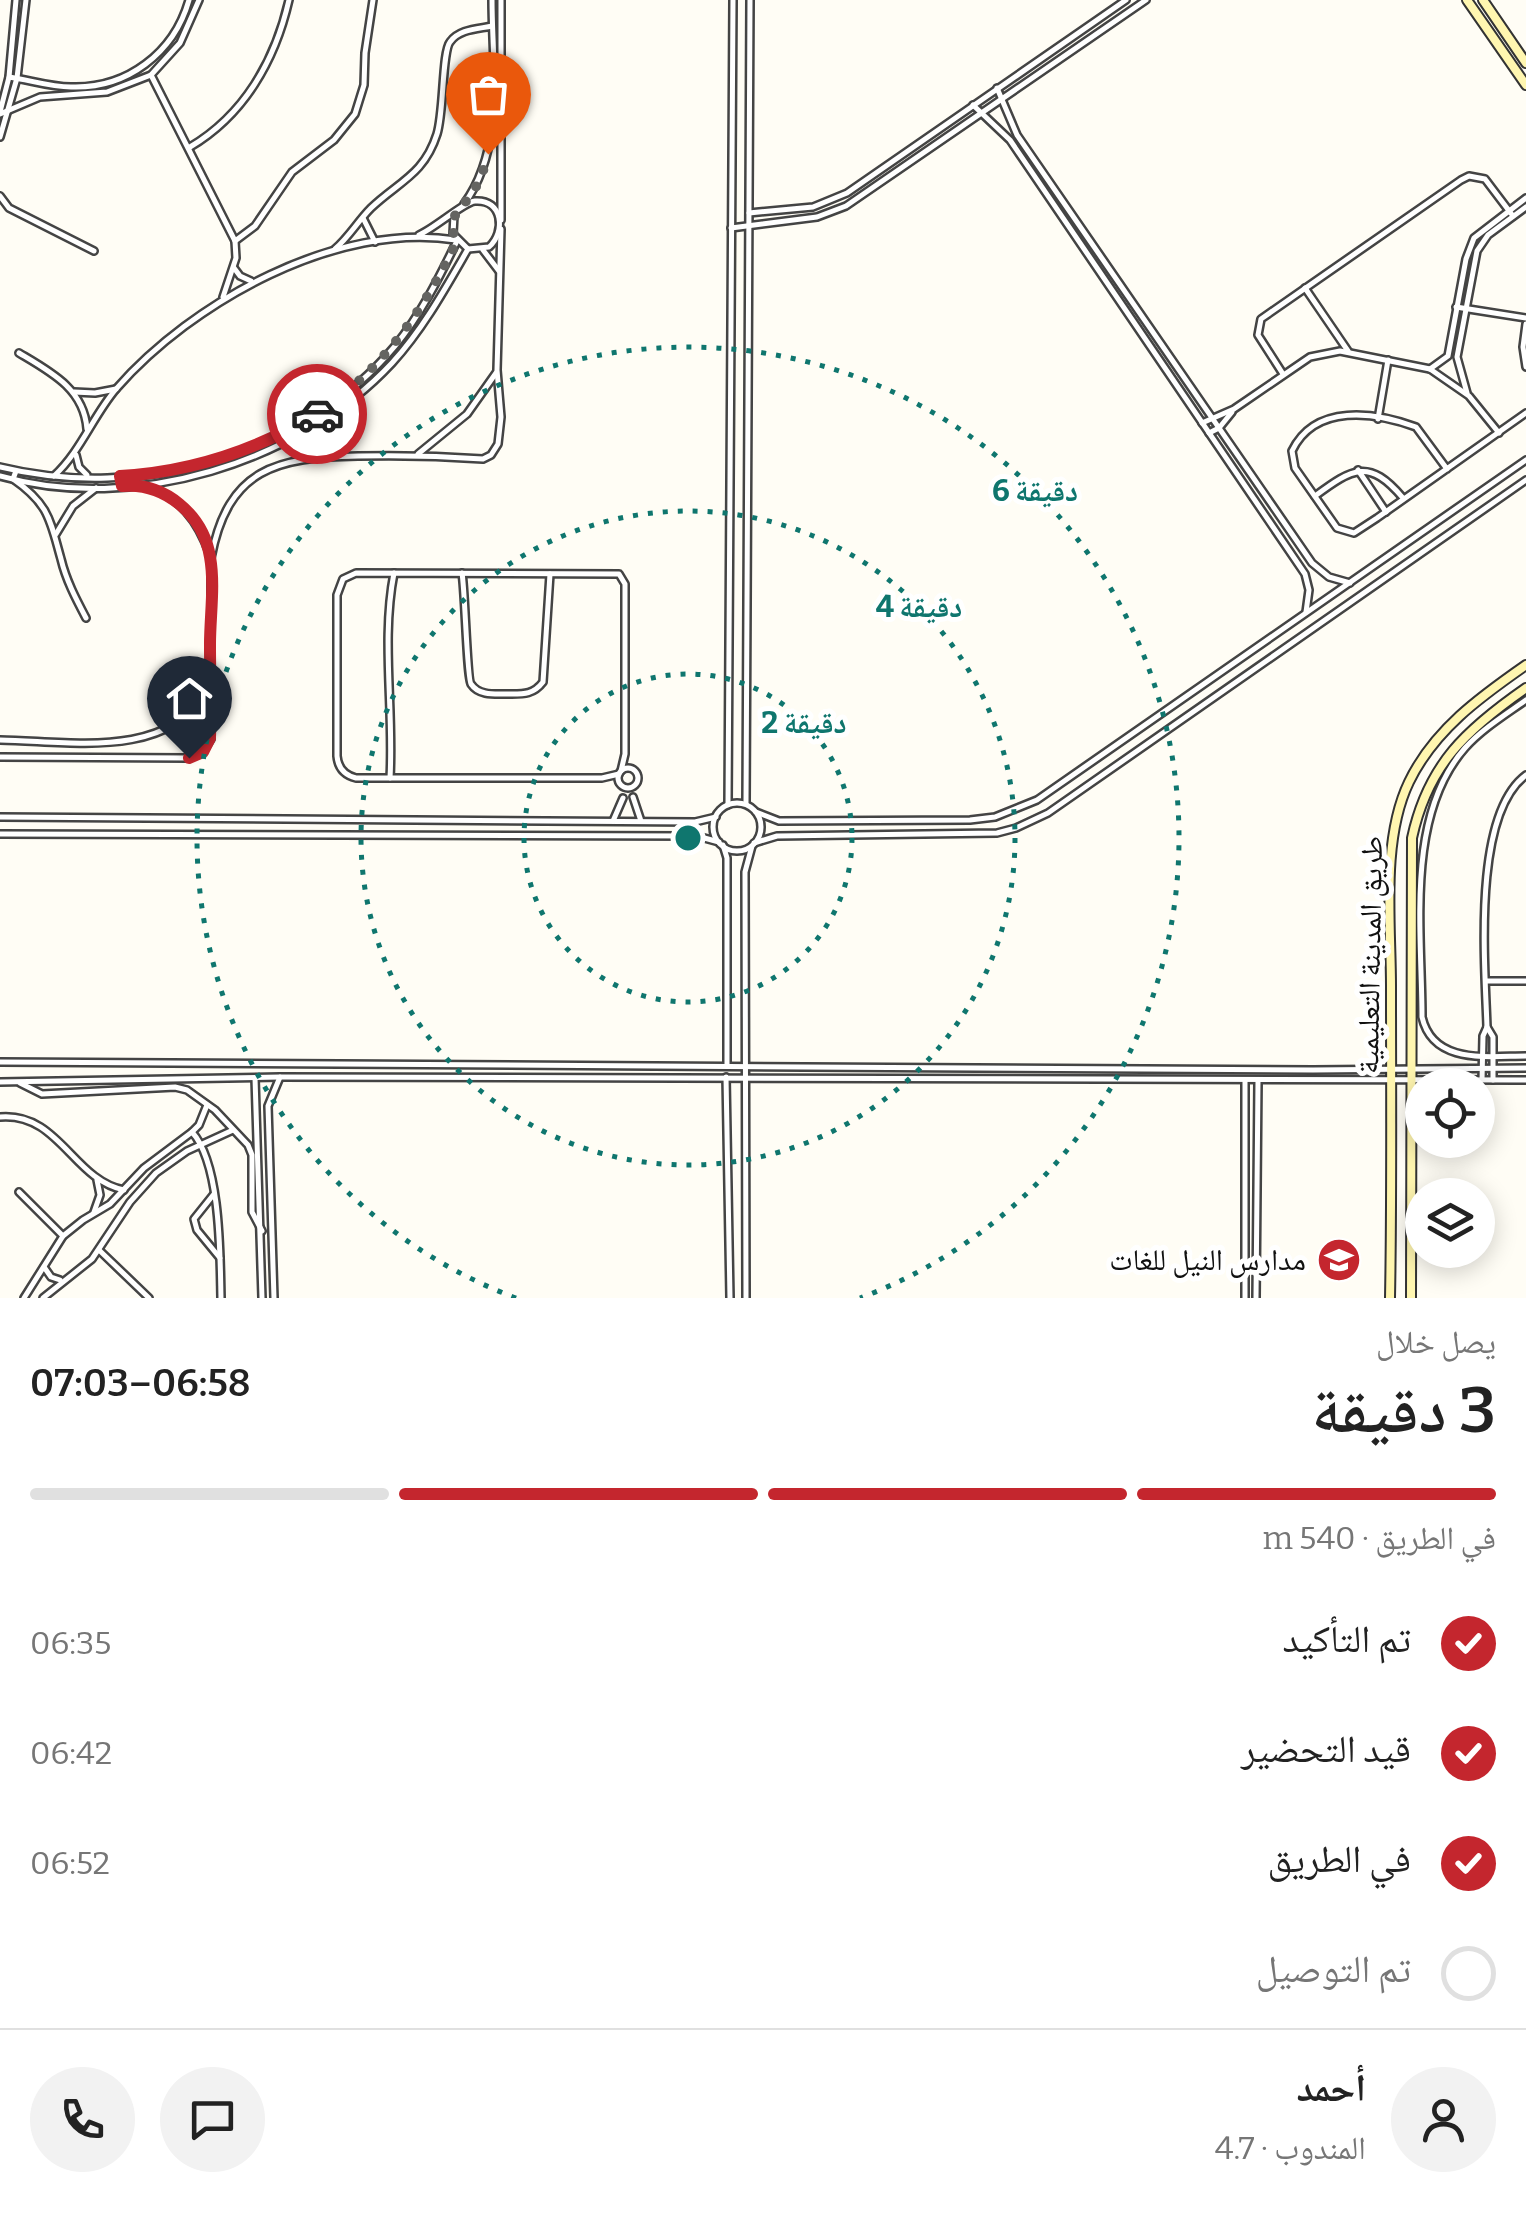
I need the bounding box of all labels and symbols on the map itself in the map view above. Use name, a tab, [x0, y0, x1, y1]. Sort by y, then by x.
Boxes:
pin	[446, 52, 531, 155]
courier	[267, 364, 367, 464]
text: 6 دقيقة	[992, 473, 1078, 509]
text: 4 دقيقة	[876, 589, 962, 625]
pin	[147, 656, 232, 759]
text: 2 دقيقة	[761, 705, 847, 741]
centre of rings	[670, 820, 706, 856]
street label: طريق المدينة التعليمية	[1350, 836, 1390, 1074]
school or university icon: مدارس النيل للغات	[1316, 1237, 1362, 1283]
place label: مدارس النيل للغات	[1109, 1242, 1306, 1278]

